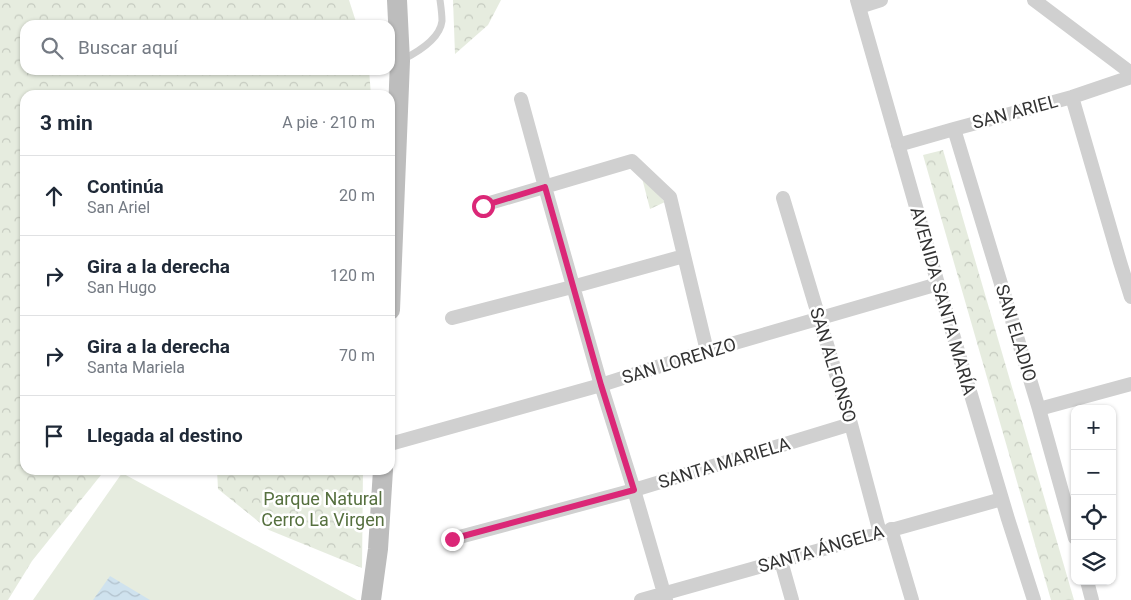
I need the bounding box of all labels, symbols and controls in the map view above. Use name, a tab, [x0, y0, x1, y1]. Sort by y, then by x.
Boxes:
search box	[20, 20, 395, 75]
icon: search	[38, 34, 66, 62]
text: Buscar aquí	[78, 36, 178, 59]
street label: SAN ARIEL	[970, 90, 1060, 133]
text: 3 min	[40, 111, 93, 135]
text: A pie · 210 m	[282, 113, 375, 132]
text: Continúa	[87, 175, 164, 198]
icon: ahead	[40, 182, 68, 210]
text: 20 m	[339, 186, 375, 205]
route start	[472, 195, 495, 218]
text: San Ariel	[87, 198, 150, 217]
street label: AVENIDA SANTA MARÍA	[907, 204, 981, 398]
text: Gira a la derecha	[87, 255, 230, 278]
icon: right	[40, 262, 68, 290]
text: 120 m	[330, 266, 375, 285]
text: San Hugo	[87, 278, 156, 297]
street label: SAN ELADIO	[992, 282, 1041, 384]
street label: SAN ALFONSO	[806, 305, 861, 425]
street label: SAN LORENZO	[619, 333, 739, 388]
text: Gira a la derecha	[87, 335, 230, 358]
icon: right	[40, 342, 68, 370]
text: 70 m	[339, 346, 375, 365]
text: Santa Mariela	[87, 358, 185, 377]
map controls	[1071, 405, 1116, 585]
button: +	[1071, 405, 1116, 450]
icon: arrive	[40, 422, 68, 450]
text: Llegada al destino	[87, 424, 243, 447]
street label: SANTA MARIELA	[655, 432, 793, 493]
button: −	[1071, 450, 1116, 495]
park label: Parque Natural Cerro La Virgen	[261, 488, 385, 530]
button: locate	[1071, 495, 1116, 540]
street label: SANTA ÁNGELA	[756, 520, 886, 577]
route end	[441, 528, 464, 551]
button: layers	[1071, 540, 1116, 585]

